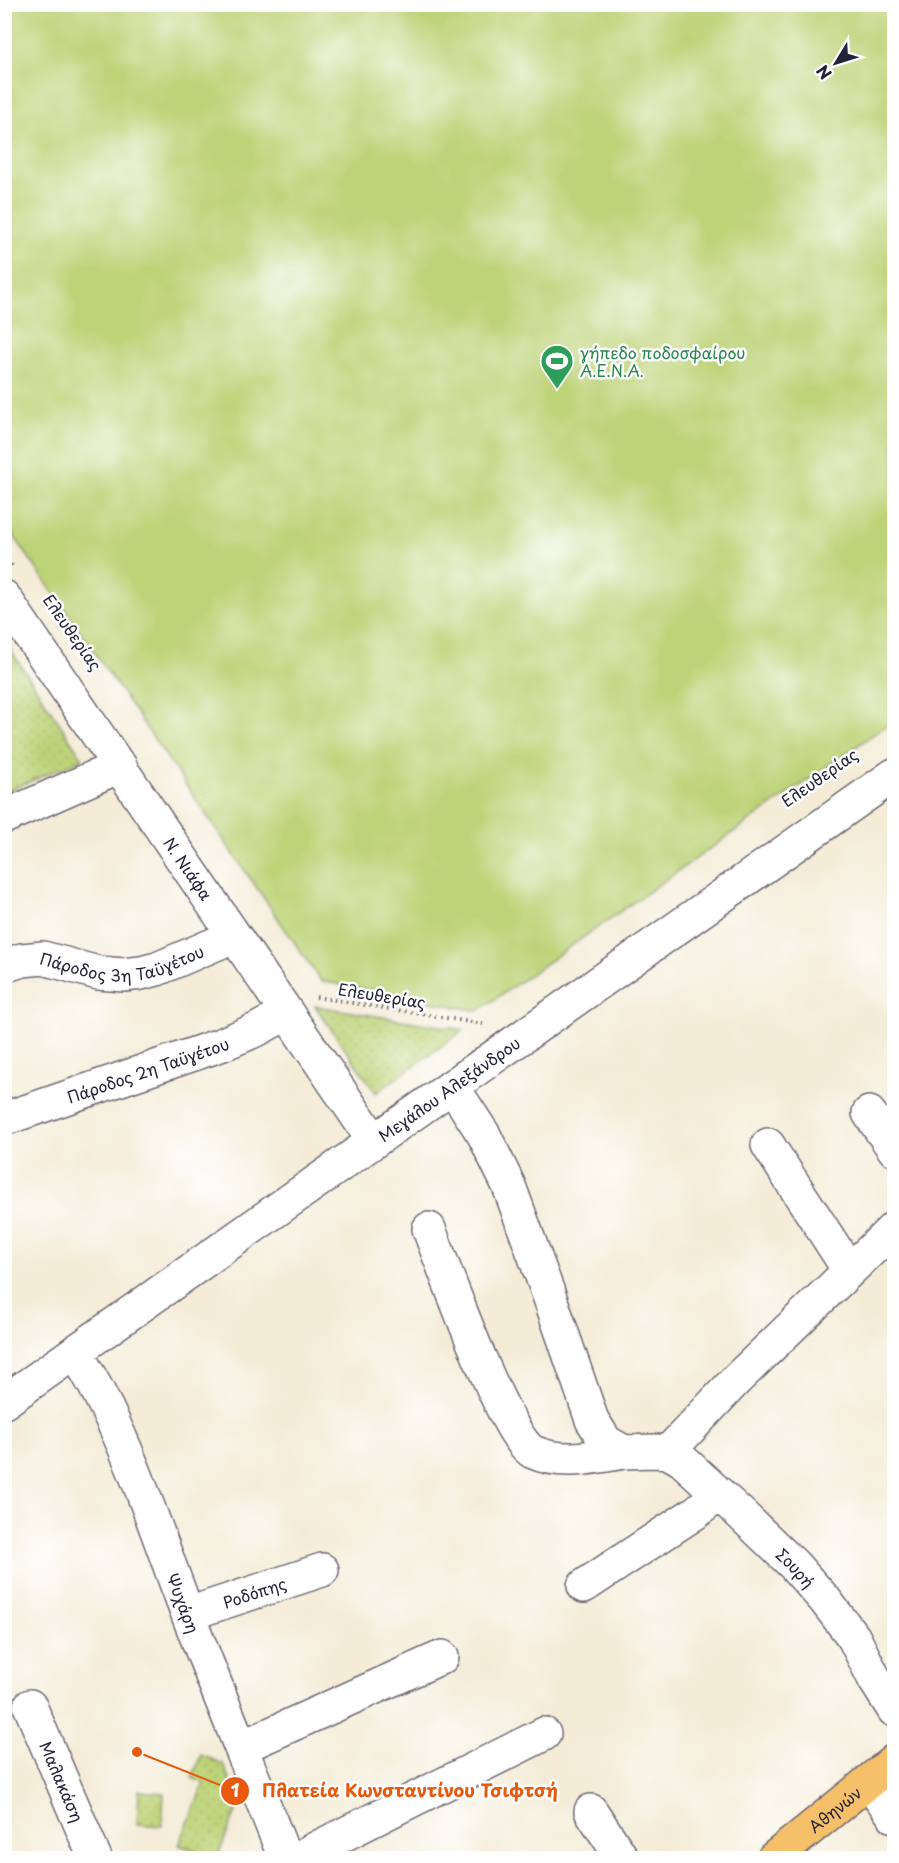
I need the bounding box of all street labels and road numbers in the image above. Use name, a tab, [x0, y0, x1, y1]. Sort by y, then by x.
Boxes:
street label: Ελευθερίας	[38, 589, 108, 675]
street label: Ελευθερίας	[776, 742, 862, 812]
street label: Ν. Νιάφα	[158, 832, 219, 905]
street label: Πάροδος 3η Ταϋγέτου	[37, 938, 207, 987]
street label: Ελευθερίας	[336, 976, 428, 1014]
street label: Μεγάλου Αλεξάνδρου	[373, 1030, 525, 1147]
street label: Πάροδος 2η Ταϋγέτου	[64, 1031, 233, 1109]
street label: Σουρή	[771, 1542, 820, 1593]
street label: Ψυχάρη	[162, 1570, 206, 1636]
street label: Ροδόπης	[220, 1571, 289, 1614]
street label: Μαλακάση	[34, 1737, 90, 1826]
street label: Αθηνών	[803, 1780, 866, 1838]

